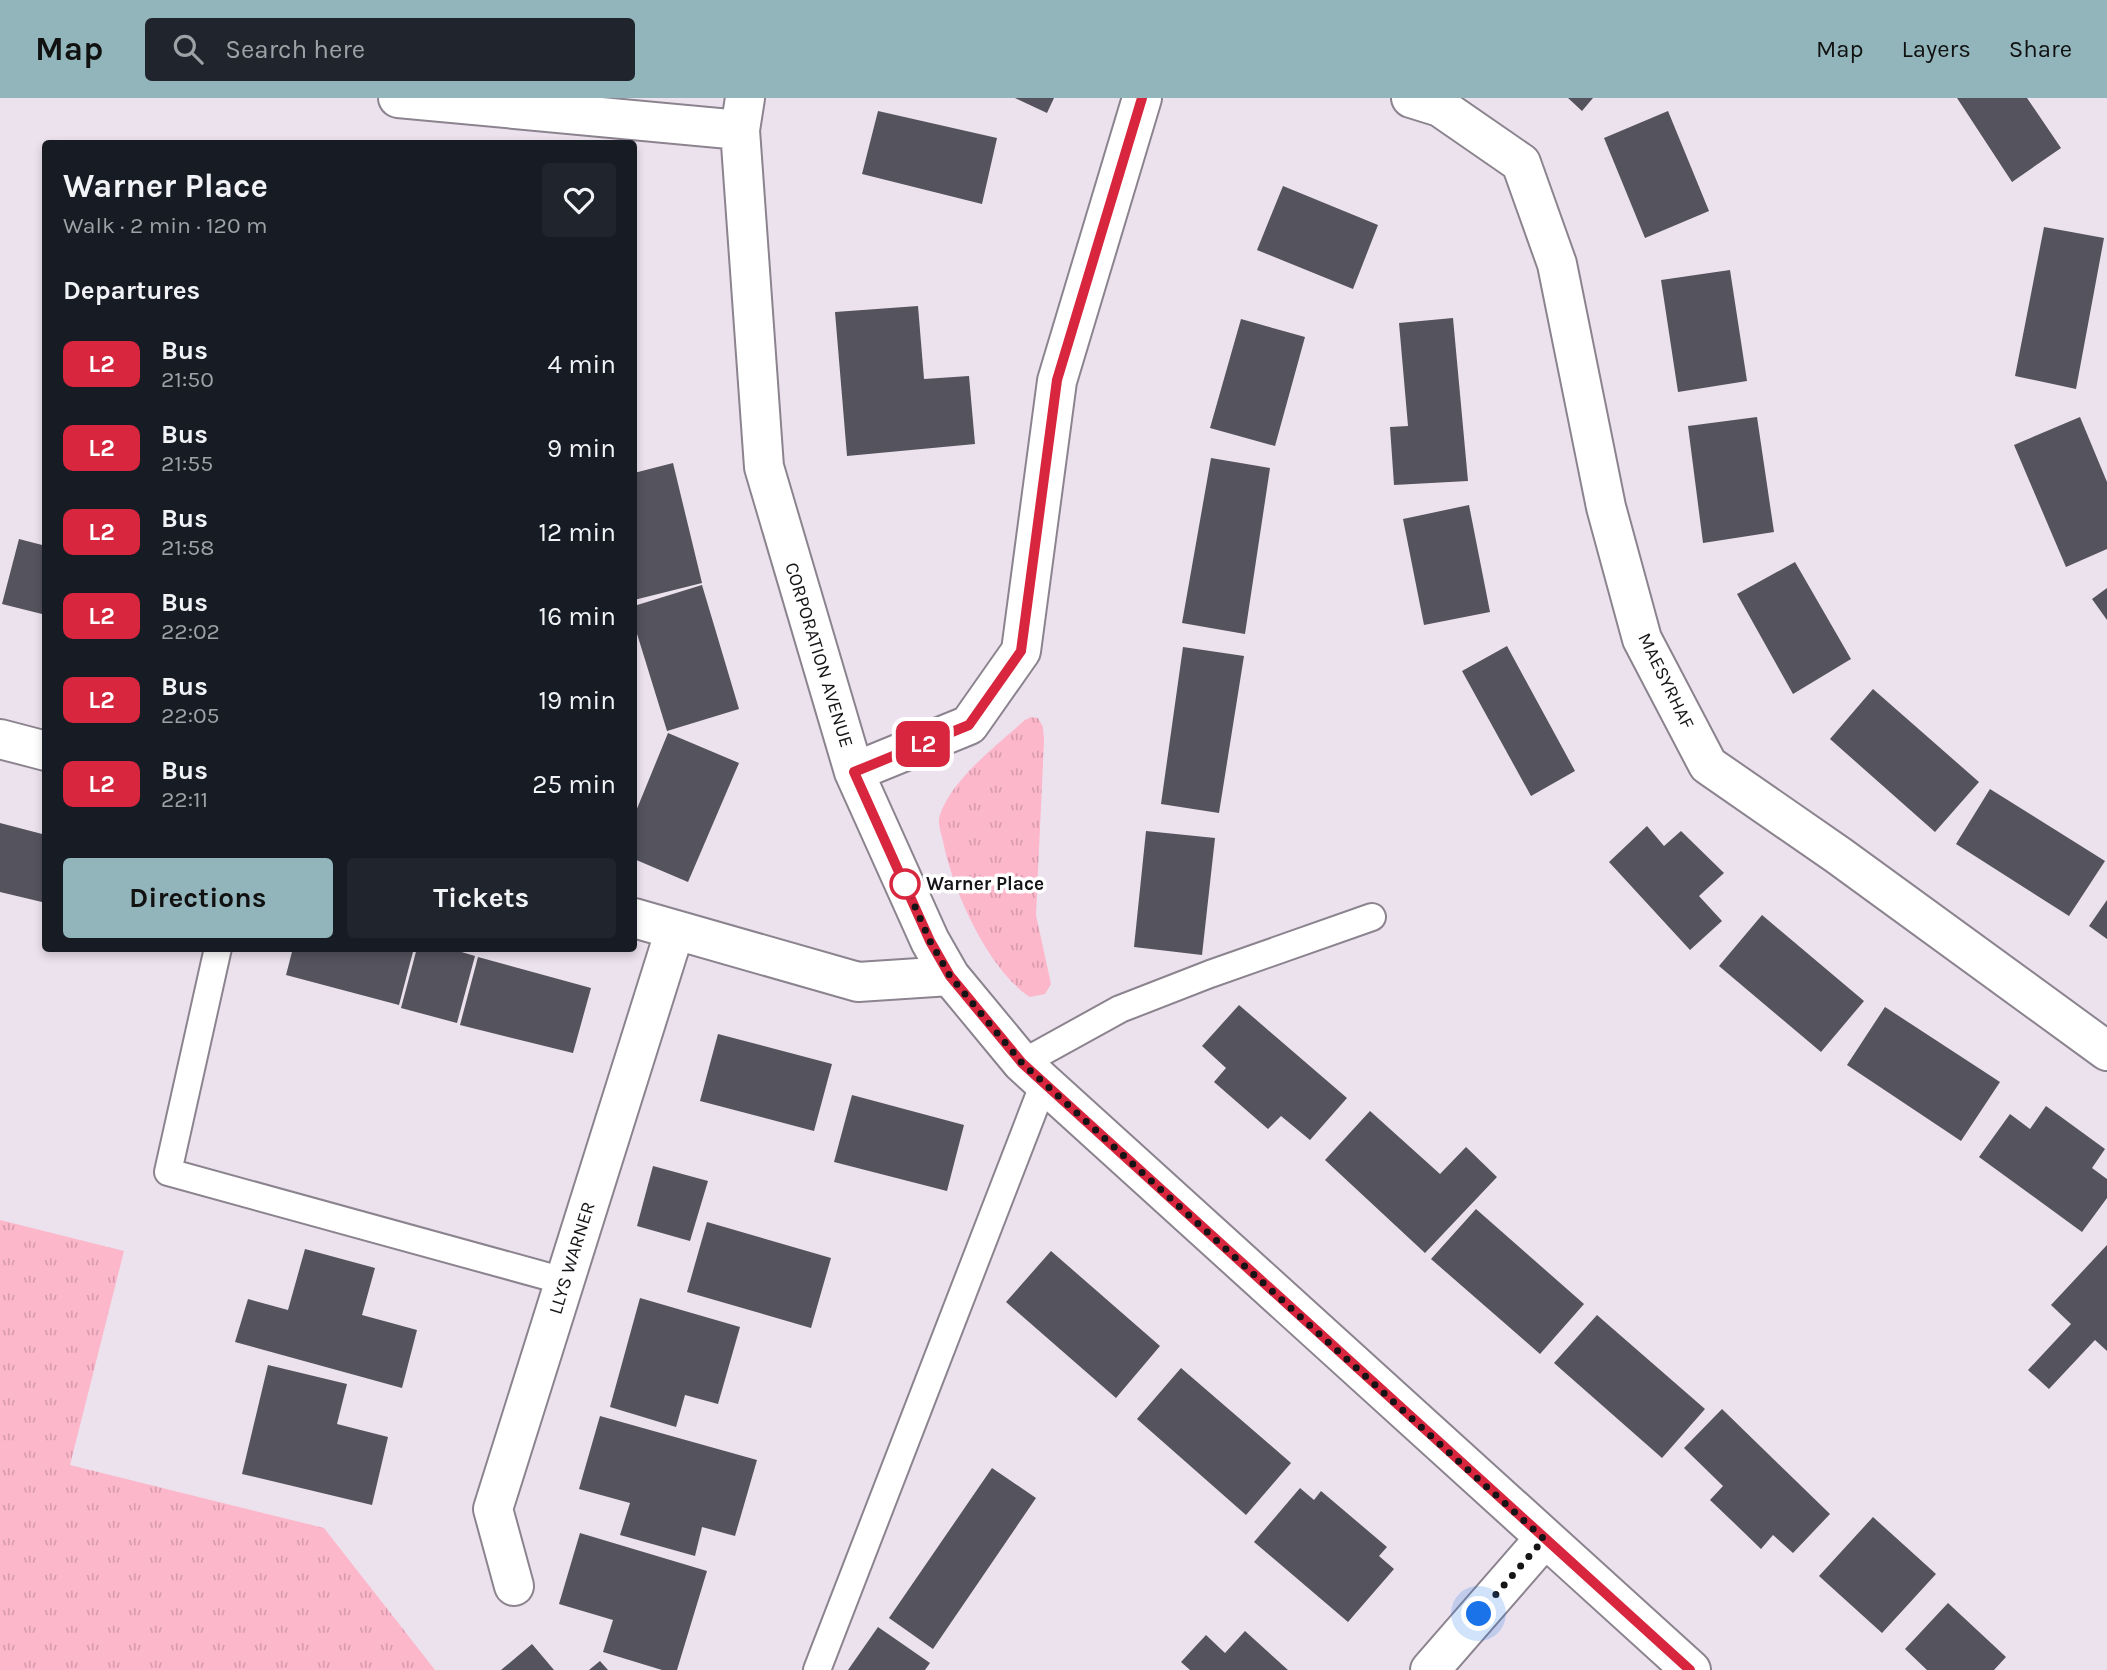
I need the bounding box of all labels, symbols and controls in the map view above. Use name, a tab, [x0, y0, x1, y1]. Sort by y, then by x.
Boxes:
search box	[145, 18, 635, 81]
text: Map	[35, 30, 103, 68]
icon: search	[169, 30, 207, 68]
text: Search here	[225, 34, 365, 65]
text: Map	[1816, 35, 1864, 63]
text: Layers	[1902, 35, 1971, 63]
text: Share	[2009, 35, 2072, 63]
button: heart	[542, 163, 616, 237]
text: Warner Place	[63, 167, 268, 205]
text: Walk · 2 min · 120 m	[63, 212, 268, 239]
text: Departures	[63, 275, 200, 306]
text: Bus	[161, 335, 208, 366]
text: 4 min	[548, 349, 616, 380]
text: L2	[88, 350, 115, 378]
text: 21:50	[161, 366, 214, 393]
text: Bus	[161, 419, 208, 450]
text: 9 min	[547, 433, 616, 464]
text: L2	[88, 434, 115, 462]
text: 21:55	[161, 450, 213, 477]
text: Bus	[161, 503, 208, 534]
text: 12 min	[538, 517, 616, 548]
text: L2	[88, 518, 115, 546]
text: 21:58	[161, 534, 214, 561]
street label: CORPORATION AVENUE	[780, 560, 858, 750]
text: Bus	[161, 587, 208, 618]
text: 16 min	[539, 601, 616, 632]
text: L2	[88, 602, 115, 630]
text: 22:02	[161, 618, 220, 645]
street label: MAESYRHAF	[1633, 629, 1699, 733]
text: Bus	[161, 671, 208, 702]
text: 19 min	[538, 685, 616, 716]
text: L2	[88, 686, 115, 714]
text: 22:05	[161, 702, 220, 729]
line badge: L2	[892, 721, 954, 767]
text: L2	[910, 730, 936, 758]
text: Bus	[161, 755, 208, 786]
text: 25 min	[532, 769, 616, 800]
text: L2	[88, 770, 115, 798]
text: 22:11	[161, 786, 208, 813]
button: Directions	[63, 858, 333, 938]
button: Tickets	[347, 858, 616, 938]
marker: Warner Place	[890, 869, 920, 899]
place label: Warner Place	[926, 873, 1044, 895]
street label: LLYS WARNER	[544, 1199, 600, 1317]
your location	[1461, 1596, 1496, 1631]

